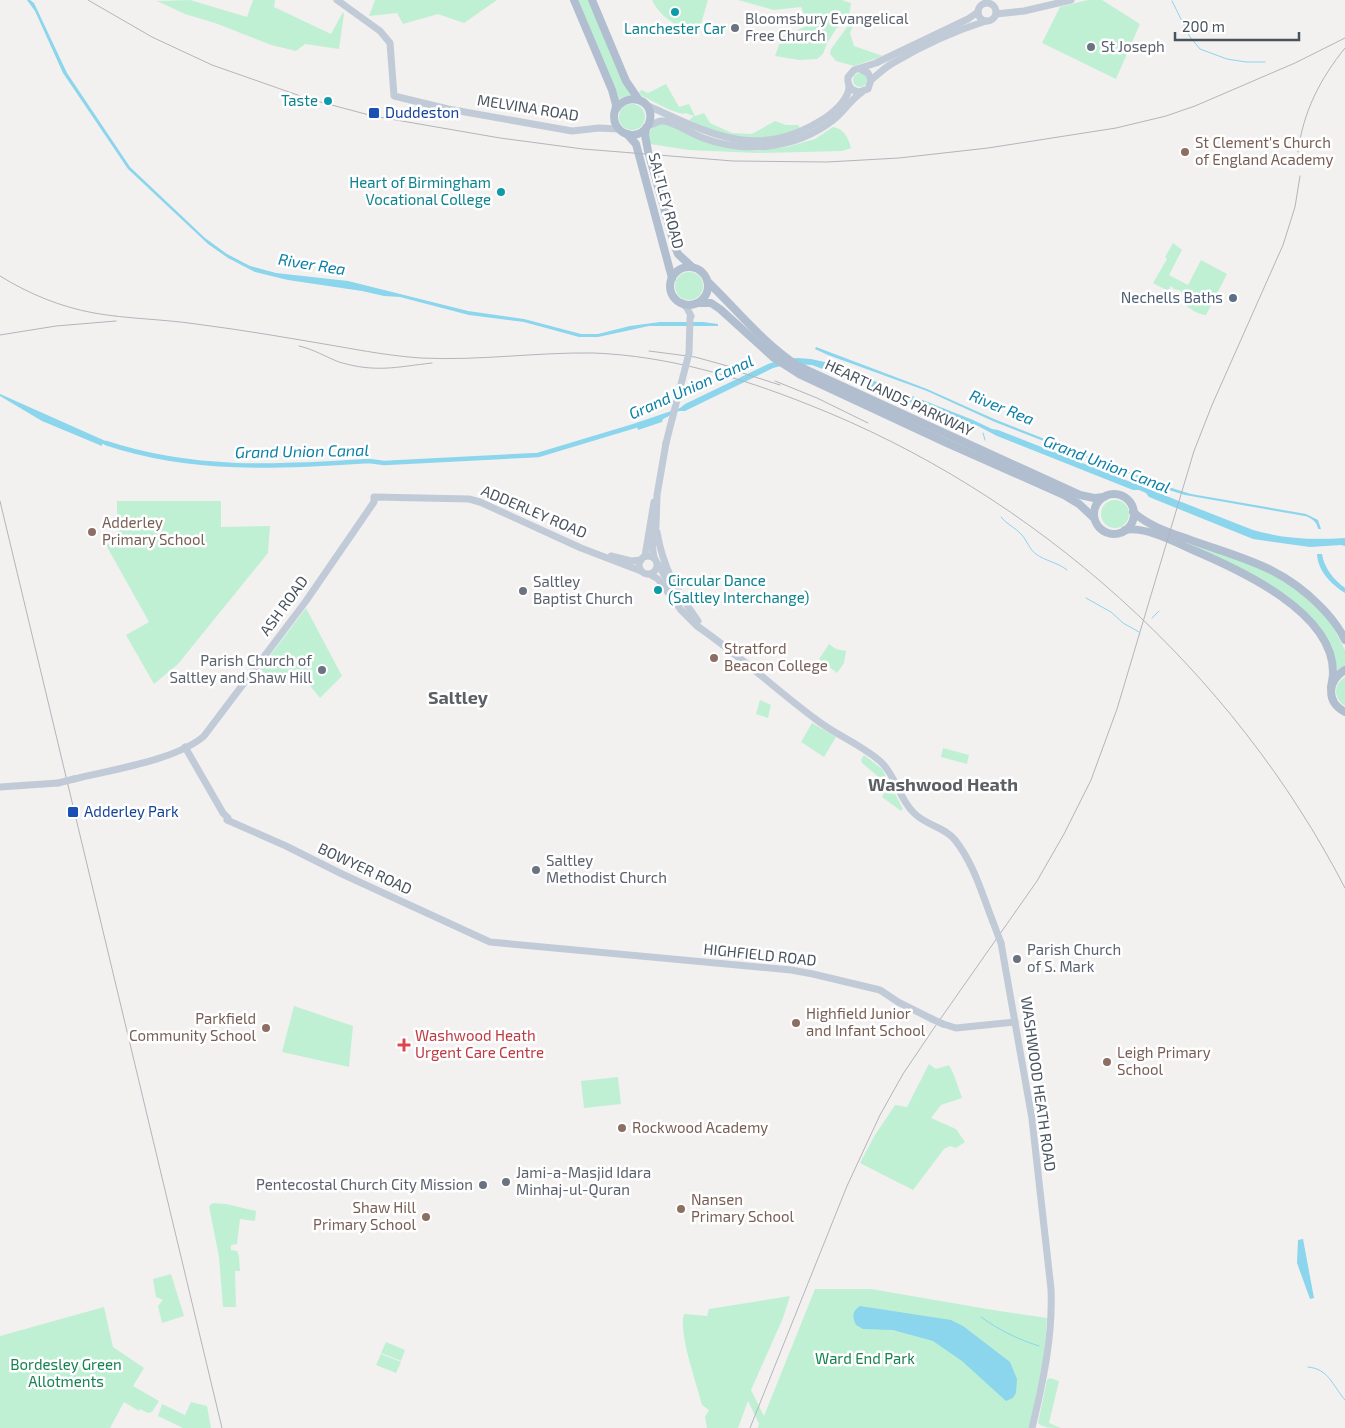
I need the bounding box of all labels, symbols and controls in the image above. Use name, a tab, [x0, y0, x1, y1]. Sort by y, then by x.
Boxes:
marker: Lanchester Car	[669, 6, 681, 18]
place label: Bloomsbury Evangelical Free Church	[745, 9, 909, 44]
scale bar	[1175, 10, 1299, 42]
text: 200 m	[1182, 17, 1225, 35]
place label: Lanchester Car	[624, 19, 726, 37]
marker: Bloomsbury Evangelical Free Church	[729, 22, 741, 34]
place label: St Joseph	[1101, 37, 1165, 55]
marker: St Joseph	[1085, 41, 1097, 53]
street label: MELVINA ROAD	[476, 90, 580, 124]
place label: Taste	[281, 91, 318, 109]
marker: Taste	[322, 95, 334, 107]
place label: Duddeston	[385, 103, 459, 121]
marker: Duddeston	[367, 106, 381, 120]
place label: St Clement's Church of England Academy	[1195, 133, 1333, 168]
marker: St Clement's Church of England Academy	[1179, 146, 1191, 158]
street label: SALTLEY ROAD	[645, 151, 688, 251]
place label: Heart of Birmingham Vocational College	[349, 173, 491, 208]
marker: Heart of Birmingham Vocational College	[495, 186, 507, 198]
water label: River Rea	[277, 249, 347, 278]
place label: Nechells Baths	[1121, 288, 1223, 306]
marker: Nechells Baths	[1227, 292, 1239, 304]
water label: Grand Union Canal	[626, 351, 756, 423]
street label: HEARTLANDS PARKWAY	[822, 355, 977, 440]
water label: River Rea	[967, 385, 1037, 428]
water label: Grand Union Canal	[1041, 431, 1173, 496]
water label: Grand Union Canal	[235, 440, 369, 461]
street label: ADDERLEY ROAD	[479, 481, 590, 541]
place label: Adderley Primary School	[102, 513, 205, 548]
marker: Adderley Primary School	[86, 526, 98, 538]
place label: Circular Dance (Saltley Interchange)	[668, 571, 809, 606]
street label: ASH ROAD	[255, 572, 311, 639]
place label: Saltley Baptist Church	[533, 572, 633, 607]
marker: Circular Dance (Saltley Interchange)	[652, 584, 664, 596]
marker: Saltley Baptist Church	[517, 585, 529, 597]
place label: Stratford Beacon College	[724, 639, 828, 674]
place label: Parish Church of Saltley and Shaw Hill	[170, 651, 313, 686]
marker: Stratford Beacon College	[708, 652, 720, 664]
marker: Parish Church of Saltley and Shaw Hill	[316, 664, 328, 676]
district label: Saltley	[428, 686, 489, 708]
district label: Washwood Heath	[868, 773, 1018, 795]
place label: Adderley Park	[84, 802, 179, 820]
marker: Adderley Park	[66, 805, 80, 819]
street label: BOWYER ROAD	[316, 838, 415, 898]
place label: Saltley Methodist Church	[546, 851, 667, 886]
marker: Saltley Methodist Church	[530, 864, 542, 876]
street label: HIGHFIELD ROAD	[703, 939, 817, 969]
place label: Parish Church of S. Mark	[1027, 940, 1121, 975]
marker: Parish Church of S. Mark	[1011, 953, 1023, 965]
street label: WASHWOOD HEATH ROAD	[1018, 995, 1060, 1173]
place label: Highfield Junior and Infant School	[806, 1004, 926, 1039]
place label: Parkfield Community School	[129, 1009, 257, 1044]
marker: Highfield Junior and Infant School	[790, 1017, 802, 1029]
marker: Parkfield Community School	[260, 1022, 272, 1034]
place label: Washwood Heath Urgent Care Centre	[415, 1026, 544, 1061]
marker: Washwood Heath Urgent Care Centre	[397, 1038, 411, 1052]
place label: Leigh Primary School	[1117, 1043, 1211, 1078]
marker: Leigh Primary School	[1101, 1056, 1113, 1068]
place label: Rockwood Academy	[632, 1118, 768, 1136]
marker: Rockwood Academy	[616, 1122, 628, 1134]
place label: Jami-a-Masjid Idara Minhaj-ul-Quran	[516, 1163, 651, 1199]
place label: Pentecostal Church City Mission	[256, 1175, 473, 1193]
marker: Jami-a-Masjid Idara Minhaj-ul-Quran	[500, 1176, 512, 1188]
marker: Pentecostal Church City Mission	[477, 1179, 489, 1191]
place label: Nansen Primary School	[691, 1190, 794, 1225]
place label: Shaw Hill Primary School	[313, 1198, 417, 1233]
marker: Nansen Primary School	[675, 1203, 687, 1215]
marker: Shaw Hill Primary School	[420, 1211, 432, 1223]
park label: Ward End Park	[815, 1349, 915, 1367]
park label: Bordesley Green Allotments	[10, 1355, 122, 1390]

